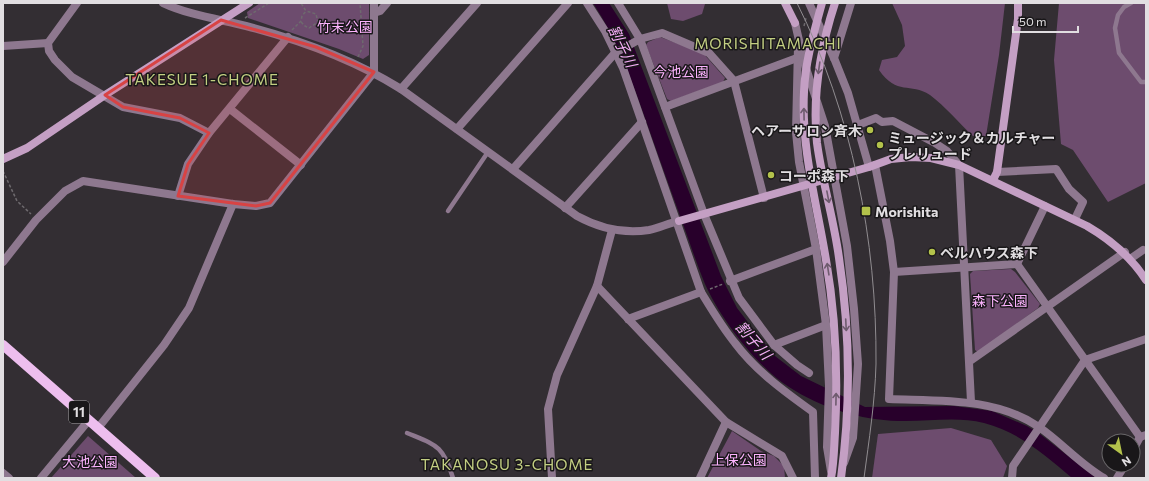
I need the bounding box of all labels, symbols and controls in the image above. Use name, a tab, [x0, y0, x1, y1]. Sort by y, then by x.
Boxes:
scale bar	[1013, 8, 1078, 34]
text: 50 m	[1019, 14, 1047, 28]
park label: 竹末公園	[317, 18, 373, 35]
water label: 割子川	[605, 22, 642, 72]
district label: MORISHITAMACHI	[694, 34, 842, 52]
one-way arrow	[815, 61, 823, 74]
park label: 今池公園	[653, 63, 709, 80]
district label: TAKESUE 1-CHOME	[125, 70, 279, 88]
one-way arrow	[800, 108, 808, 121]
place label: ヘアーサロン斉木	[751, 122, 862, 139]
marker: ヘアーサロン斉木	[865, 125, 875, 135]
place label: ミュージック＆カルチャー プレリュード	[888, 129, 1056, 162]
marker: ミュージック＆カルチャー プレリュード	[875, 140, 885, 150]
place label: コーポ森下	[779, 167, 849, 184]
marker: コーポ森下	[766, 170, 776, 180]
one-way arrow	[825, 190, 833, 203]
place label: Morishita	[875, 203, 938, 220]
marker: Morishita	[860, 205, 872, 217]
place label: ベルハウス森下	[940, 244, 1038, 261]
marker: ベルハウス森下	[927, 247, 937, 257]
one-way arrow	[824, 263, 832, 276]
park label: 森下公園	[972, 292, 1028, 309]
water label: 割子川	[732, 317, 777, 364]
one-way arrow	[842, 318, 850, 331]
one-way arrow	[833, 393, 840, 406]
road number: 11	[69, 401, 89, 423]
north arrow	[1101, 433, 1141, 473]
park label: 上保公園	[711, 451, 767, 468]
park label: 大池公園	[62, 453, 118, 470]
text: N	[1120, 454, 1134, 470]
district label: TAKANOSU 3-CHOME	[421, 455, 593, 473]

